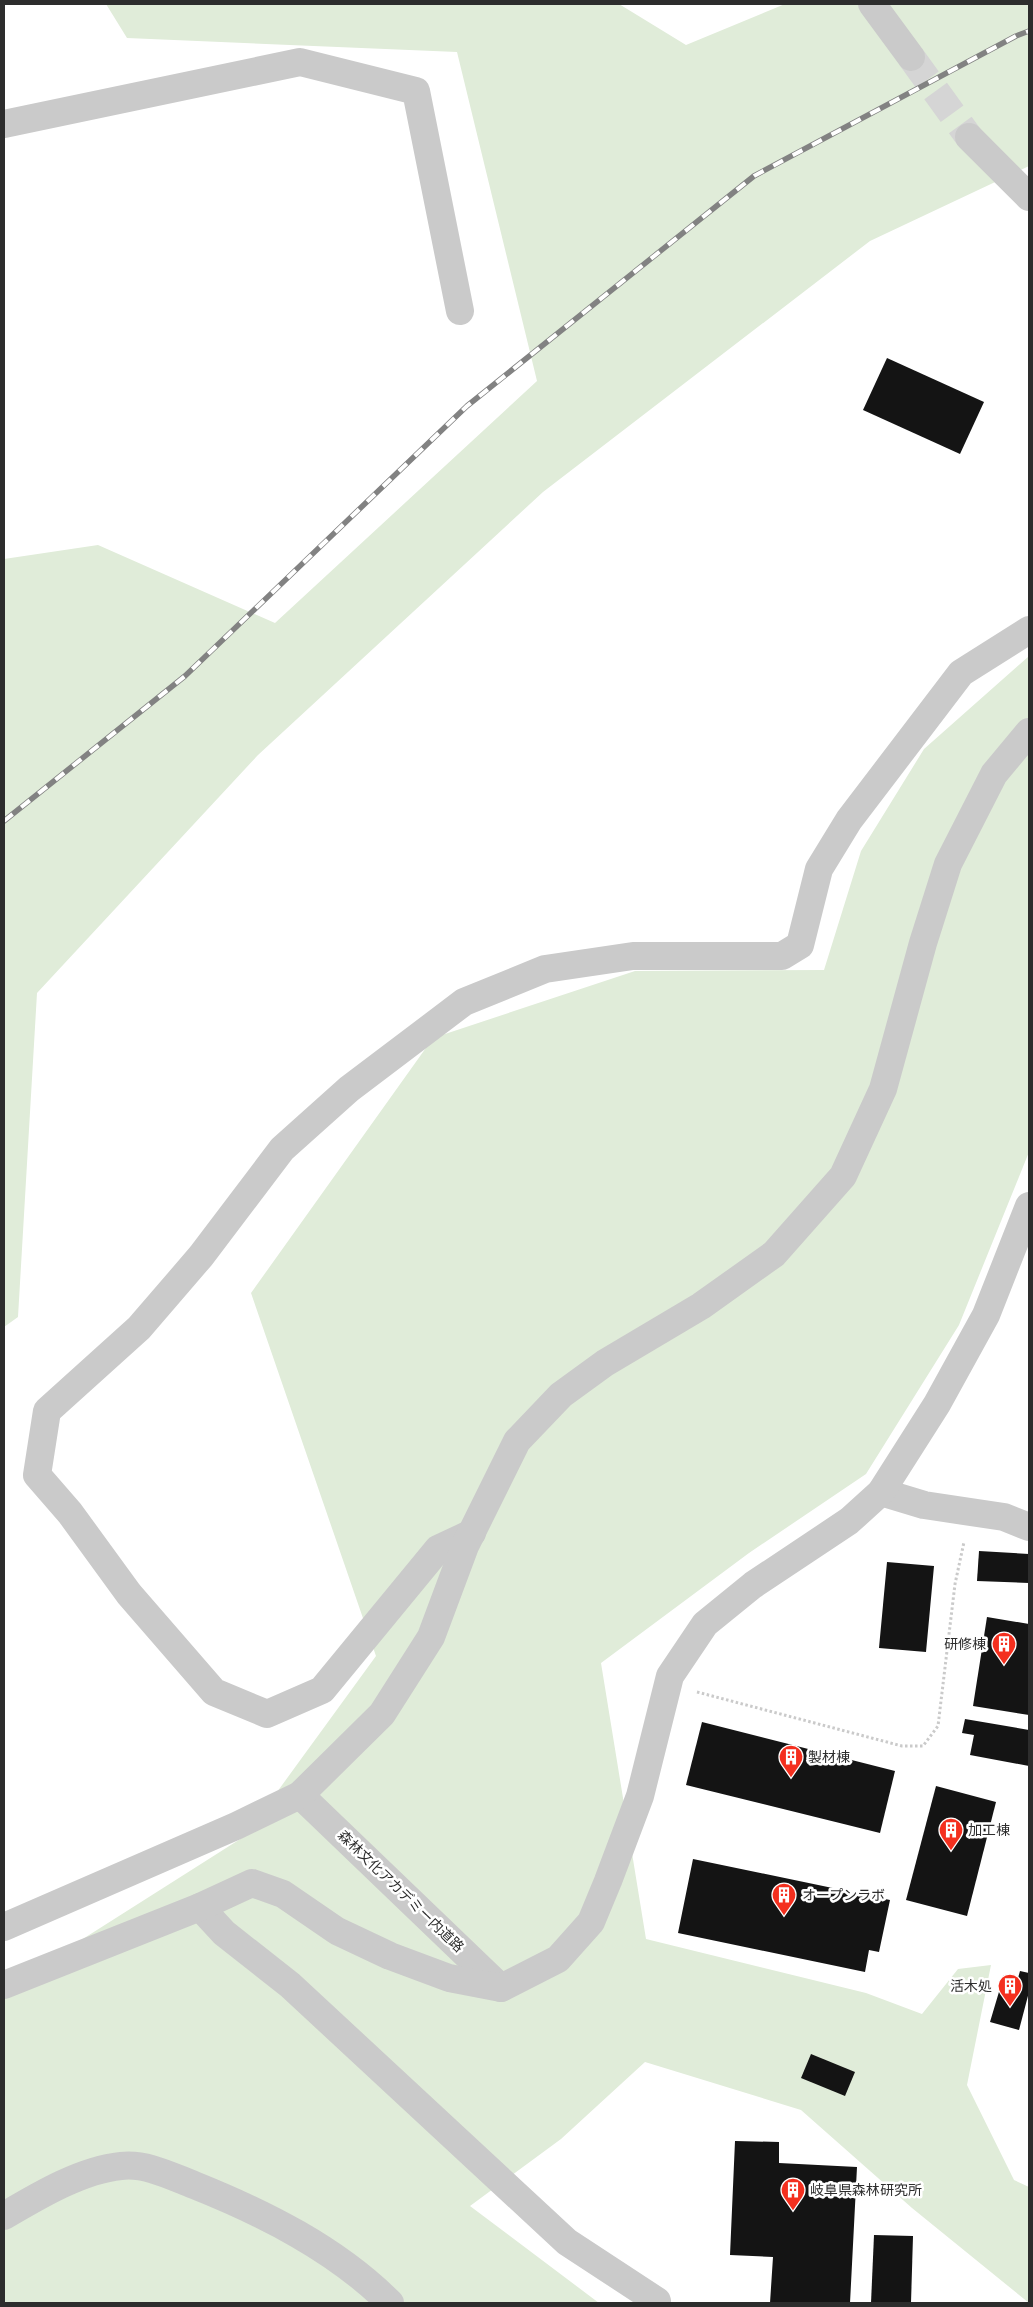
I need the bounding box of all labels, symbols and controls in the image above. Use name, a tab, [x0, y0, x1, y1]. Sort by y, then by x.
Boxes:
building icon: 研修棟	[991, 1631, 1017, 1665]
place label: 研修棟	[944, 1635, 986, 1653]
building icon: 製材棟	[778, 1744, 804, 1778]
place label: 製材棟	[808, 1748, 850, 1766]
building icon: 加工棟	[938, 1817, 964, 1851]
place label: 加工棟	[968, 1821, 1010, 1839]
street label: 森林文化アカデミー内道路	[334, 1826, 468, 1956]
building icon: オープンラボ	[771, 1882, 797, 1916]
place label: オープンラボ	[802, 1886, 885, 1904]
building icon: 活木処	[997, 1973, 1023, 2007]
place label: 活木処	[950, 1977, 992, 1995]
building icon: 岐阜県森林研究所	[780, 2177, 806, 2211]
place label: 岐阜県森林研究所	[810, 2181, 922, 2199]

